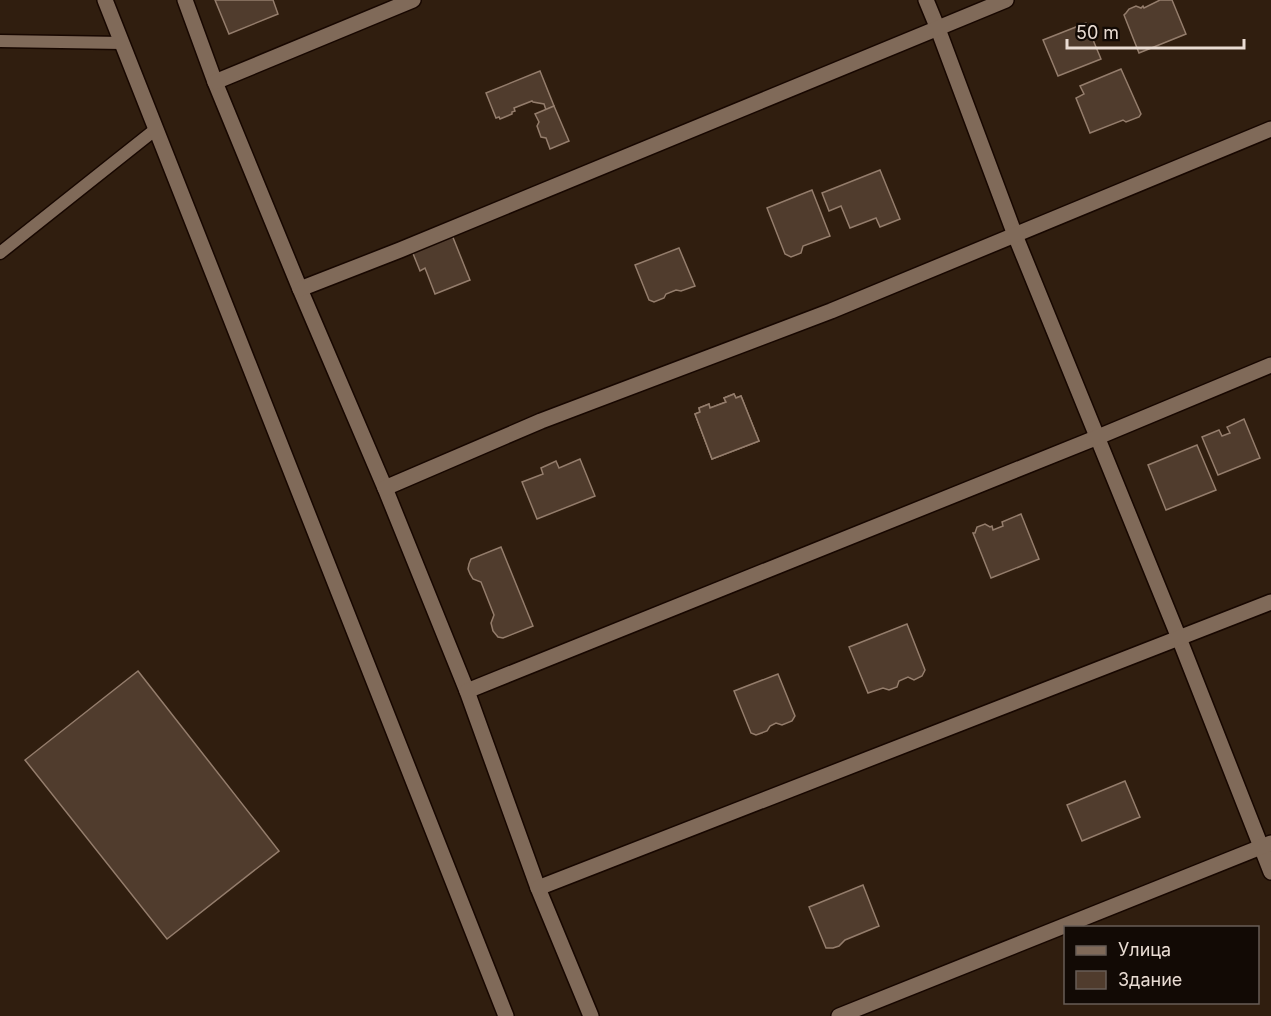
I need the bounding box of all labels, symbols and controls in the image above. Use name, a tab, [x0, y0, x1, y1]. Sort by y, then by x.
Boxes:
scale bar	[1067, 12, 1244, 50]
text: 50 m	[1076, 22, 1119, 43]
legend	[1064, 926, 1259, 1004]
text: Улица	[1118, 939, 1171, 960]
text: Здание	[1118, 969, 1182, 990]

